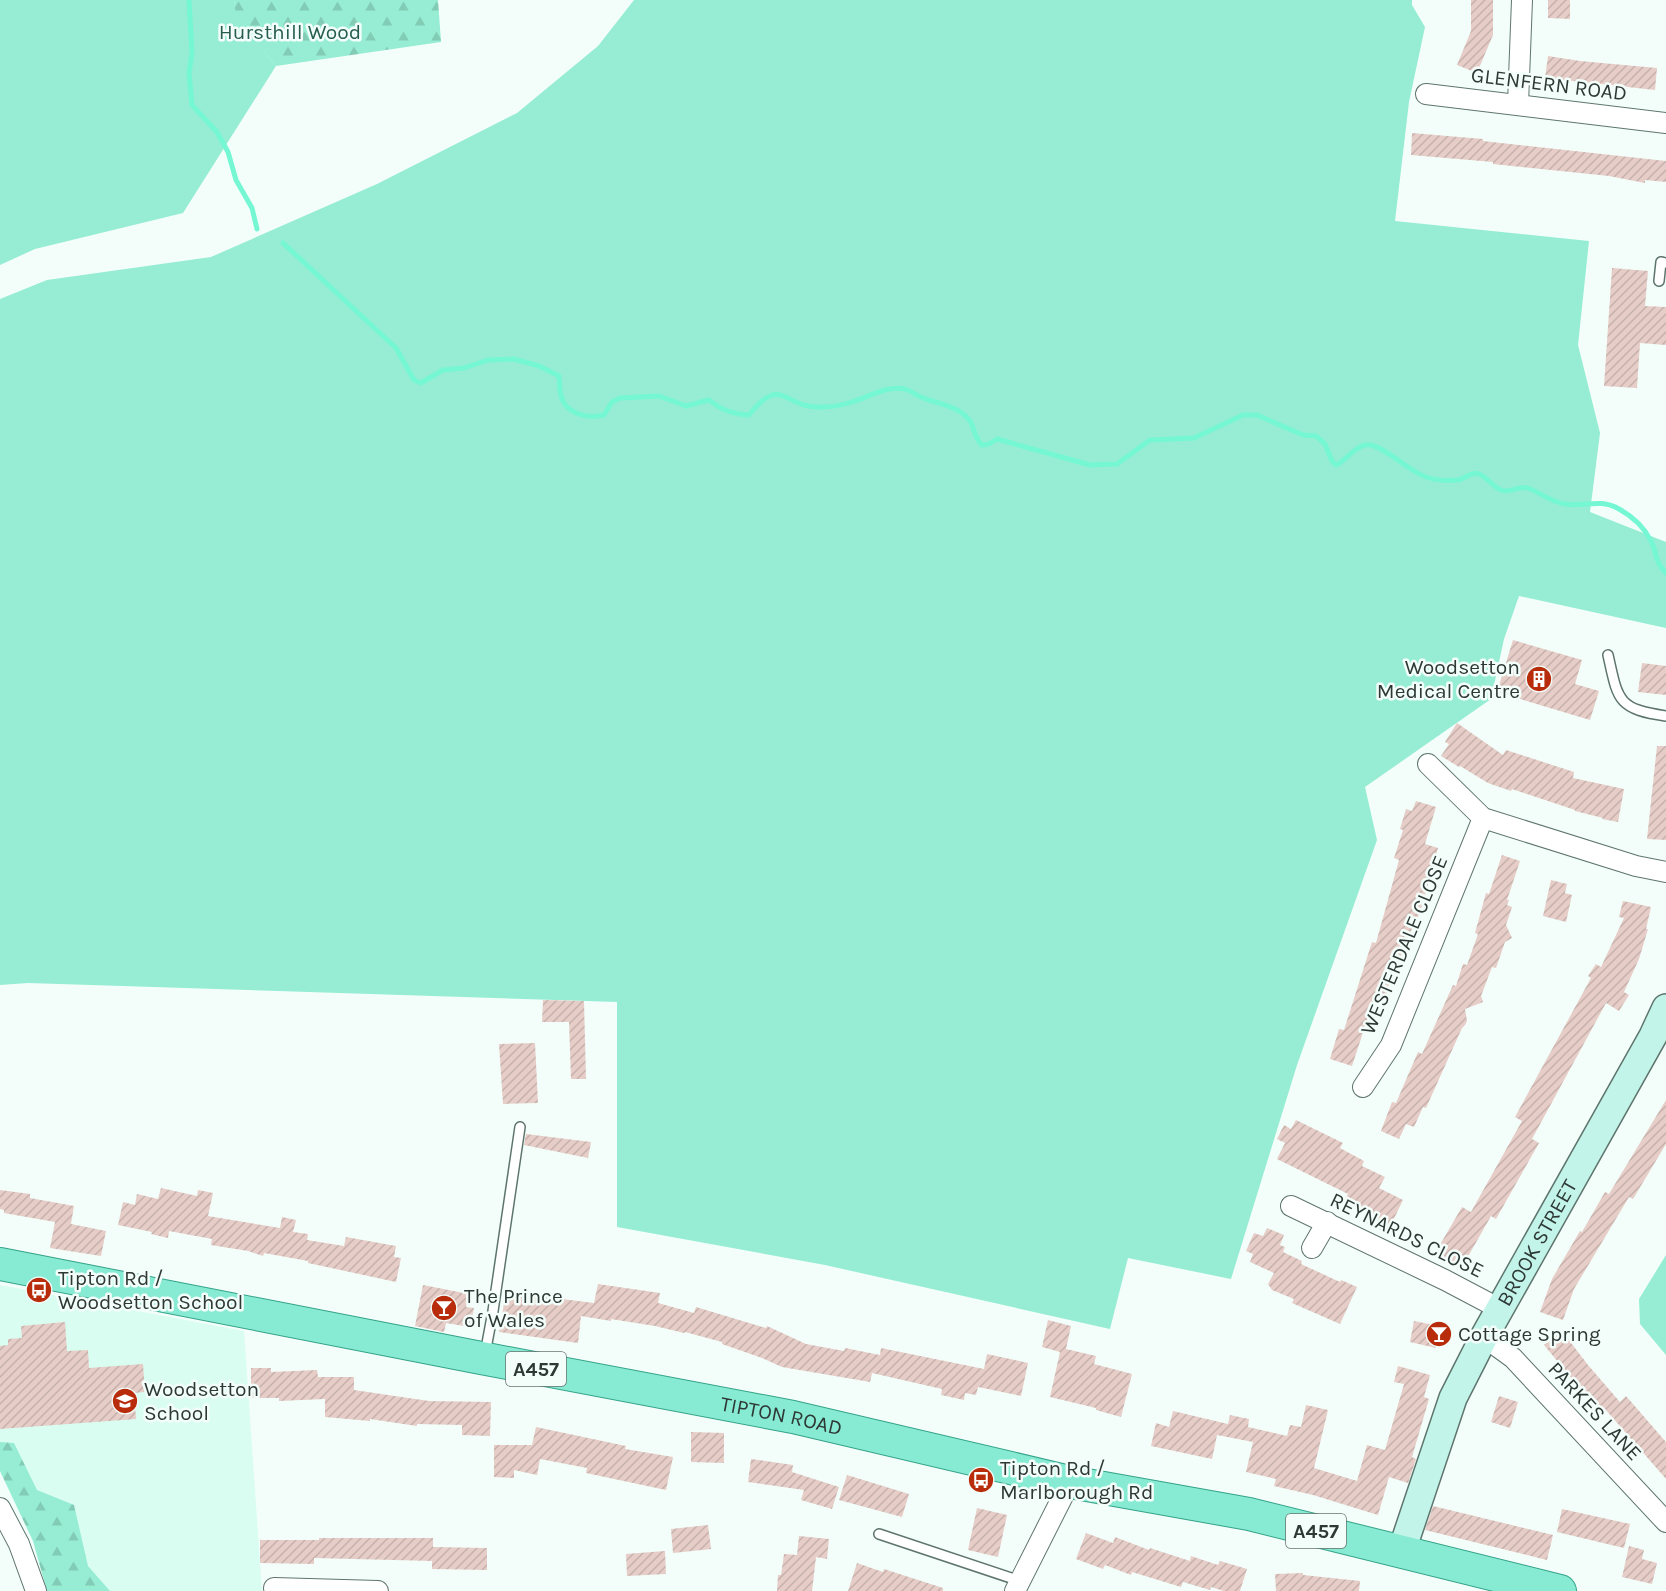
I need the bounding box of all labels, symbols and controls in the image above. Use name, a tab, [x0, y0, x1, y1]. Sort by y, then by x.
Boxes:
park label: Hursthill Wood	[219, 20, 361, 44]
street label: GLENFERN ROAD	[1470, 63, 1628, 105]
place label: Woodsetton Medical Centre	[1377, 655, 1520, 703]
building icon: Woodsetton Medical Centre	[1524, 664, 1554, 694]
street label: WESTERDALE CLOSE	[1355, 852, 1453, 1038]
street label: BROOK STREET	[1492, 1175, 1582, 1310]
street label: REYNARDS CLOSE	[1326, 1187, 1488, 1283]
place label: Tipton Rd / Woodsetton School	[58, 1266, 243, 1314]
bus stop icon: Tipton Rd / Woodsetton School	[24, 1275, 54, 1305]
place label: The Prince of Wales	[464, 1284, 563, 1332]
bar icon: The Prince of Wales	[429, 1293, 459, 1323]
bar icon: Cottage Spring	[1424, 1319, 1454, 1349]
place label: Cottage Spring	[1458, 1322, 1601, 1346]
road number: A457	[506, 1352, 566, 1386]
street label: PARKES LANE	[1543, 1357, 1647, 1465]
place label: Woodsetton School	[144, 1377, 259, 1425]
school or university icon: Woodsetton School	[110, 1386, 140, 1416]
street label: TIPTON ROAD	[718, 1392, 845, 1440]
place label: Tipton Rd / Marlborough Rd	[1000, 1456, 1153, 1504]
bus stop icon: Tipton Rd / Marlborough Rd	[966, 1465, 996, 1495]
road number: A457	[1286, 1514, 1346, 1548]

